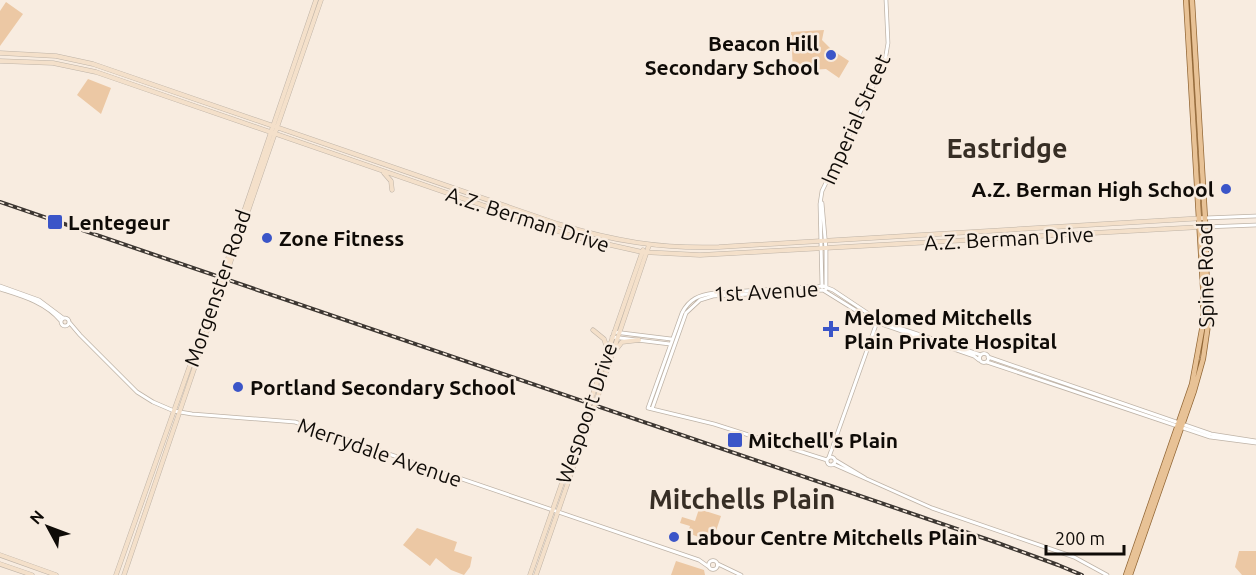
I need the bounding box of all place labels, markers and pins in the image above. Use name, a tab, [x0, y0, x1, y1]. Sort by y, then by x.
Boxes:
place label: Beacon Hill Secondary School	[645, 31, 819, 79]
marker: Beacon Hill Secondary School	[824, 48, 838, 62]
place label: A.Z. Berman High School	[972, 177, 1214, 201]
marker: A.Z. Berman High School	[1219, 182, 1233, 196]
place label: Lentegeur	[68, 210, 171, 234]
marker: Lentegeur	[46, 213, 64, 231]
place label: Zone Fitness	[279, 226, 404, 250]
marker: Zone Fitness	[260, 231, 274, 245]
place label: Melomed Mitchells Plain Private Hospital	[844, 305, 1057, 353]
marker: Melomed Mitchells Plain Private Hospital	[822, 320, 840, 338]
place label: Portland Secondary School	[250, 375, 516, 399]
marker: Portland Secondary School	[231, 380, 245, 394]
place label: Mitchell's Plain	[748, 428, 898, 452]
marker: Mitchell's Plain	[726, 431, 744, 449]
place label: Labour Centre Mitchells Plain	[686, 525, 977, 549]
marker: Labour Centre Mitchells Plain	[667, 530, 681, 544]

